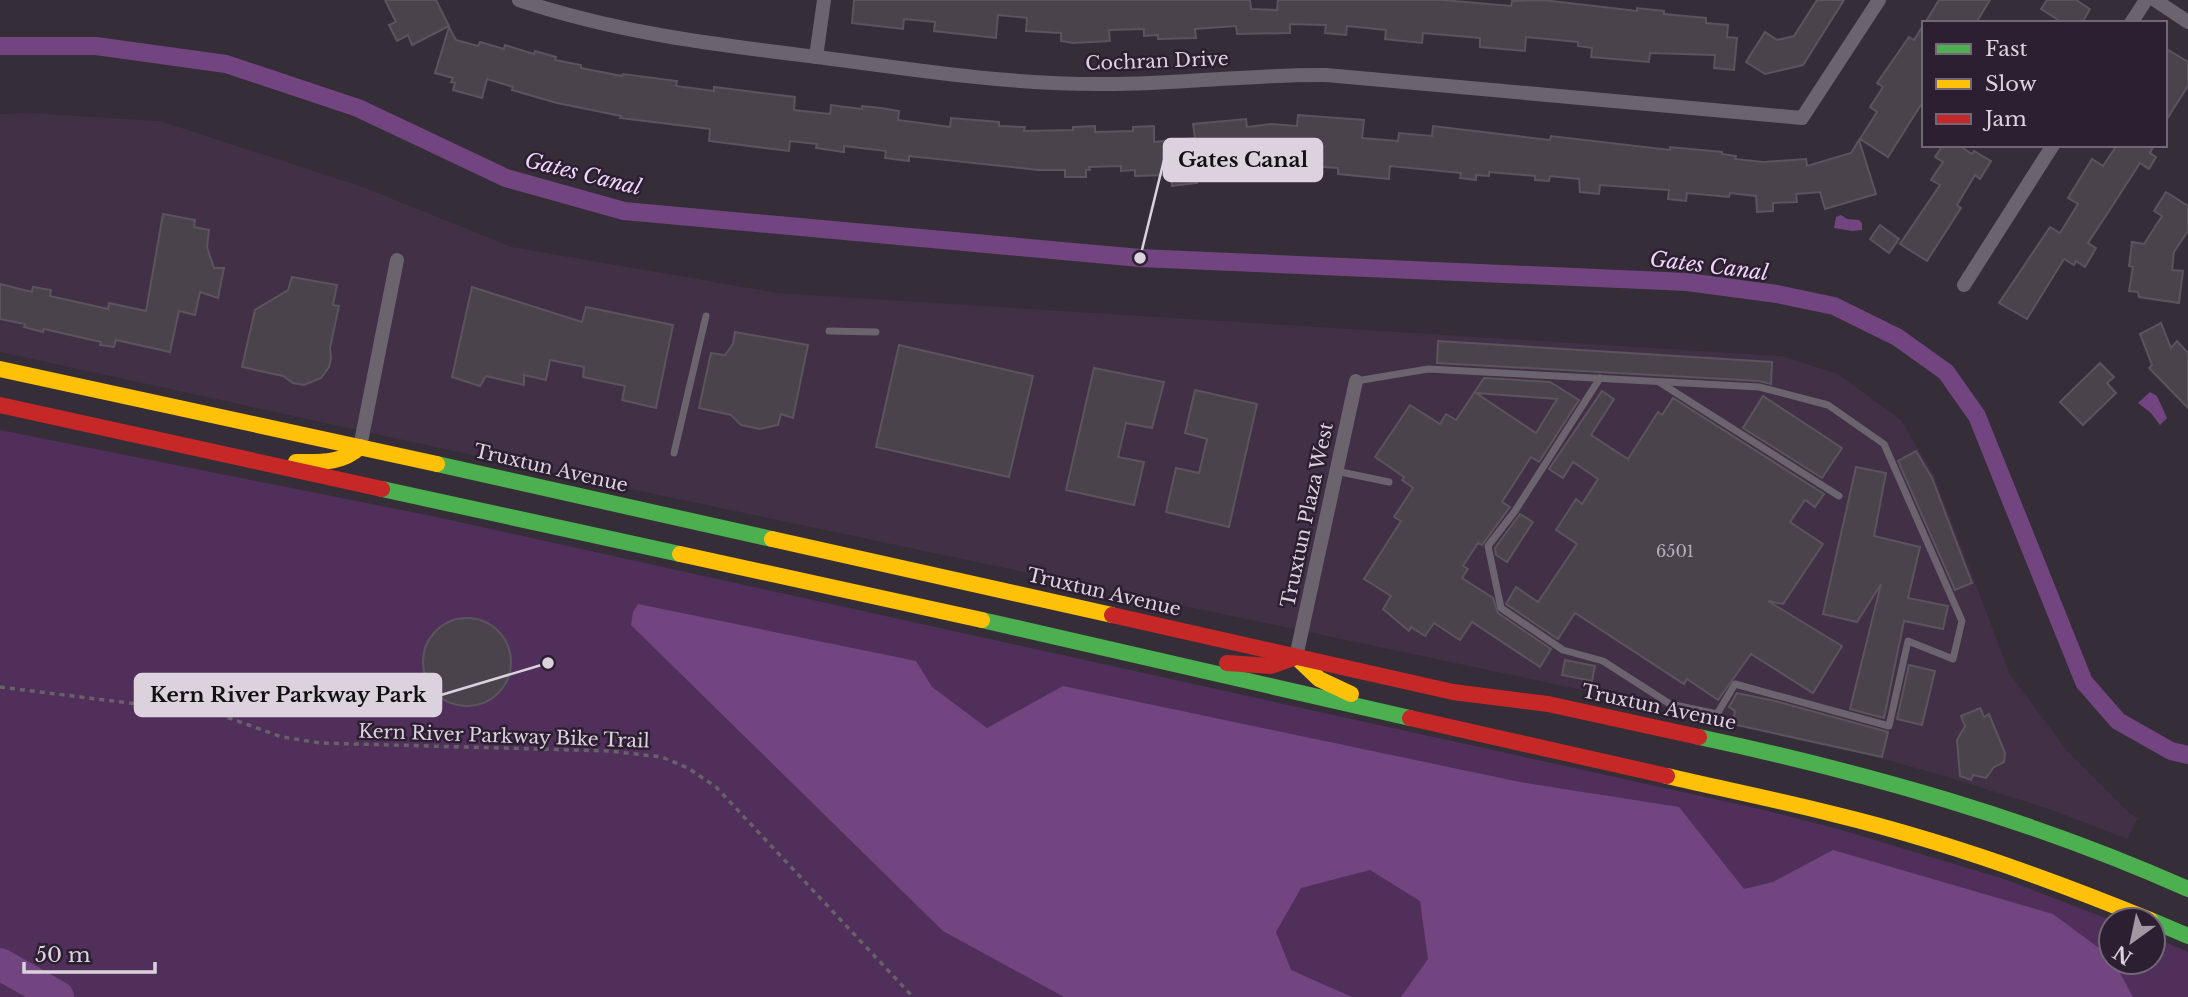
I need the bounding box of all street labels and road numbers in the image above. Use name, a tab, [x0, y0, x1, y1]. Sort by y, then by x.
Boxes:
street label: Cochran Drive	[1085, 47, 1229, 75]
street label: Truxtun Plaza West	[1276, 420, 1338, 610]
street label: Truxtun Avenue	[472, 439, 630, 497]
street label: Truxtun Avenue	[1025, 563, 1183, 621]
street label: Truxtun Avenue	[1580, 679, 1738, 735]
street label: Kern River Parkway Bike Trail	[358, 719, 650, 753]

